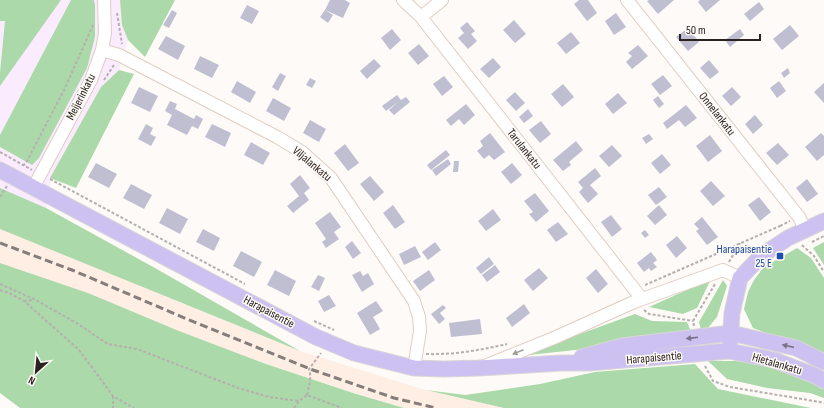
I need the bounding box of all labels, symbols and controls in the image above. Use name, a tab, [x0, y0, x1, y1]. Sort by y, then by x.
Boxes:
scale bar	[680, 16, 760, 42]
text: 50 m	[686, 23, 706, 38]
street label: Meijerinkatu	[63, 71, 99, 123]
street label: Onnelankatu	[695, 89, 739, 139]
street label: Tarulankatu	[504, 126, 544, 172]
street label: Viljalankatu	[289, 143, 335, 185]
place label: Harapaisentie 25 E	[717, 242, 772, 271]
marker: Harapaisentie 25 E	[775, 251, 785, 261]
street label: Harapaisentie	[241, 292, 297, 332]
one-way arrow	[686, 335, 698, 341]
one-way arrow	[782, 343, 794, 349]
street label: Harapaisentie	[626, 348, 682, 368]
one-way arrow	[511, 350, 523, 356]
street label: Hietalankatu	[750, 350, 804, 378]
north arrow	[16, 352, 56, 392]
text: N	[26, 373, 37, 388]

